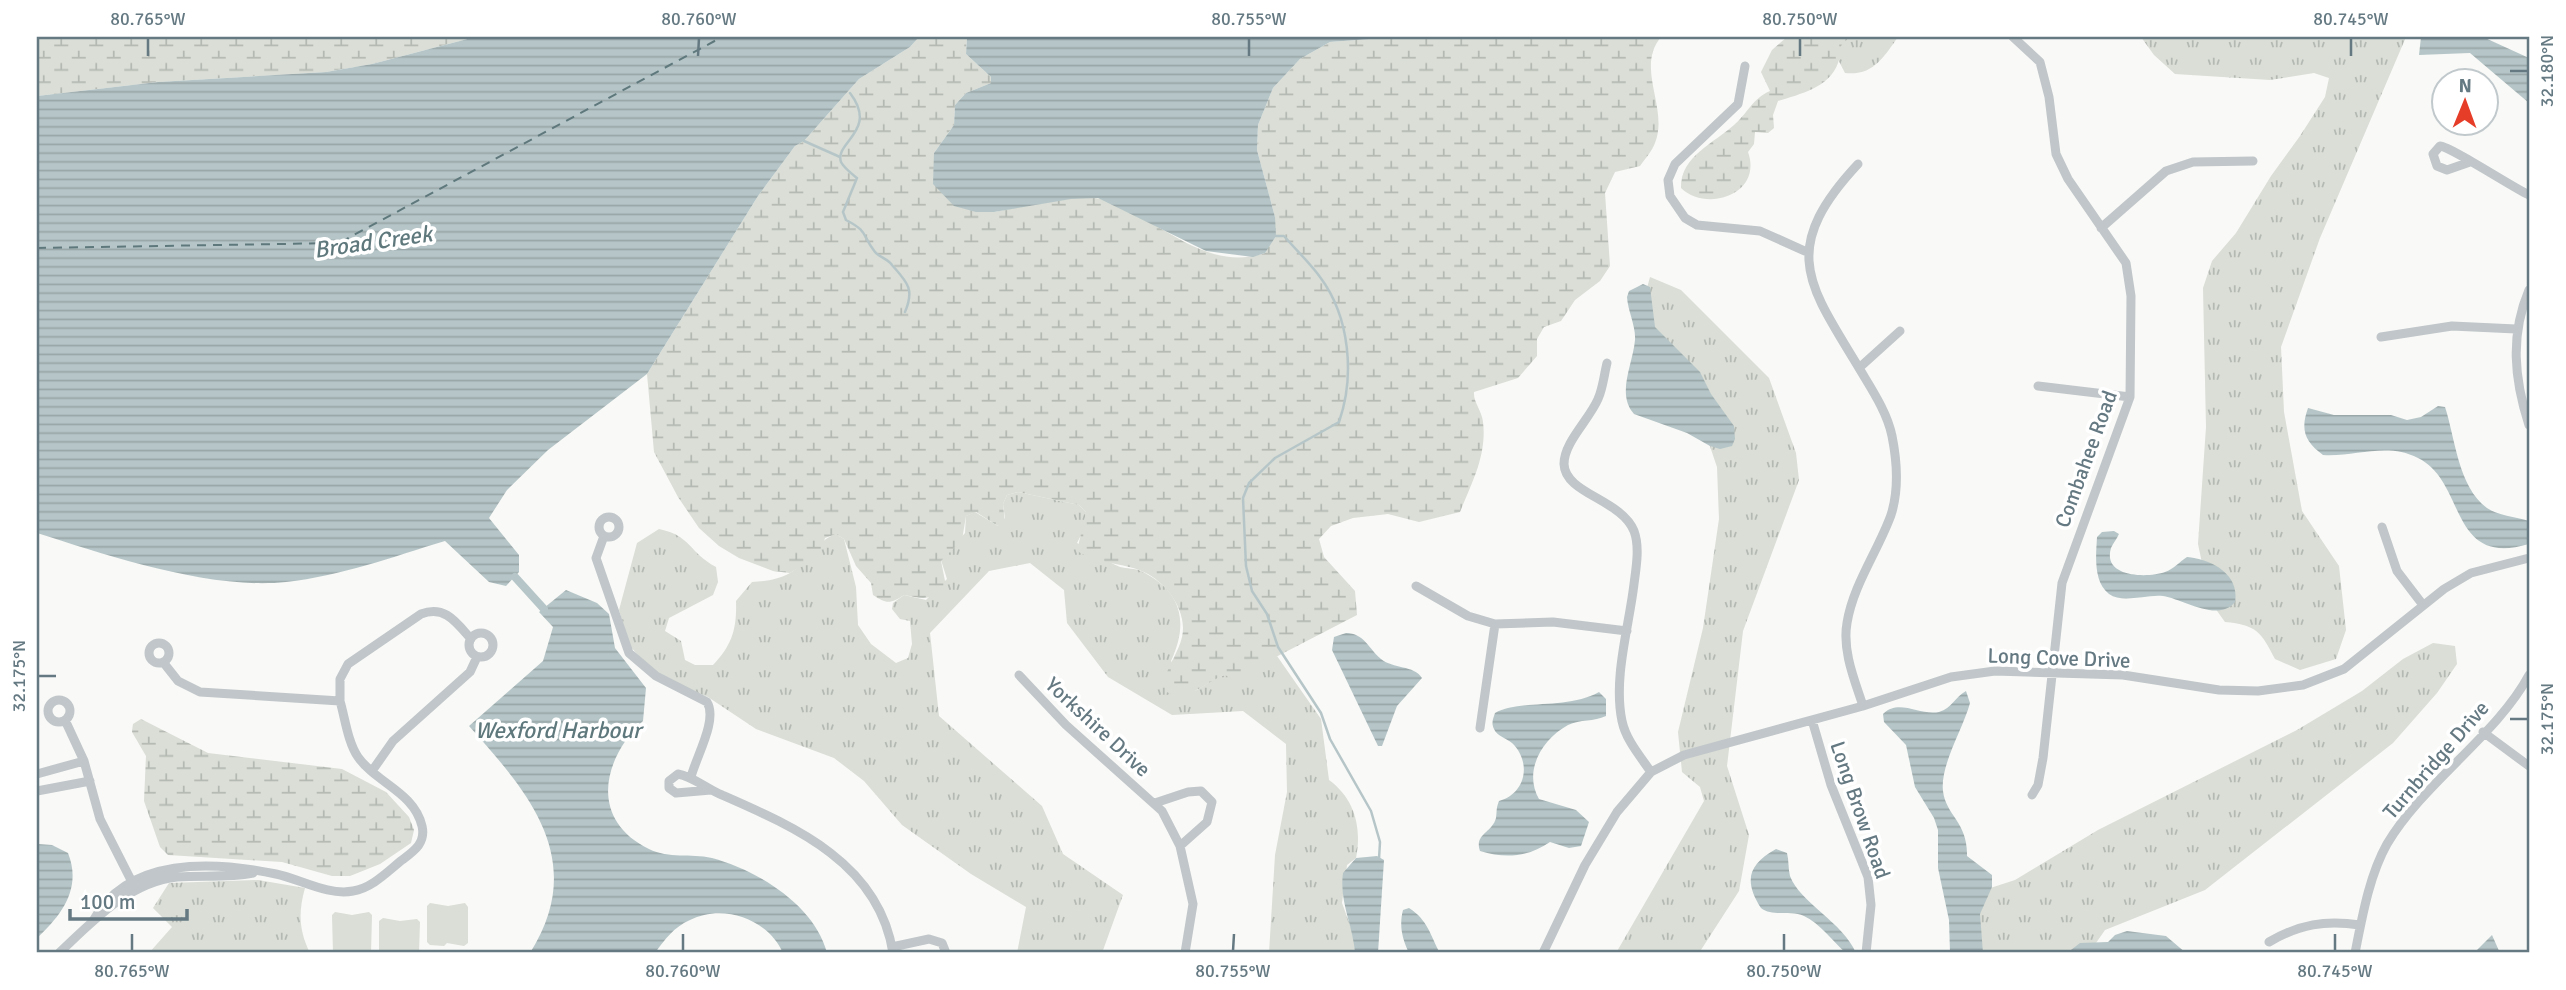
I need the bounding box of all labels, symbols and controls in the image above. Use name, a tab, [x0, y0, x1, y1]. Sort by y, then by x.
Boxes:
text: 80.765°W	[110, 8, 186, 30]
text: 80.760°W	[661, 8, 737, 30]
text: 80.755°W	[1211, 8, 1287, 30]
text: 80.750°W	[1762, 8, 1838, 30]
text: 80.745°W	[2313, 8, 2389, 30]
text: 32.180°N	[2536, 35, 2558, 107]
north arrow	[2430, 66, 2500, 136]
text: N	[2458, 74, 2472, 98]
water label: Broad Creek	[312, 219, 436, 265]
street label: Combahee Road	[2049, 387, 2123, 531]
text: 32.175°N	[8, 640, 30, 712]
street label: Long Cove Drive	[1987, 643, 2131, 673]
street label: Yorkshire Drive	[1040, 672, 1156, 782]
text: 32.175°N	[2536, 683, 2558, 755]
street label: Turnbridge Drive	[2377, 695, 2495, 825]
water label: Wexford Harbour	[475, 716, 645, 745]
street label: Long Brow Road	[1824, 738, 1896, 882]
scale bar	[70, 878, 187, 922]
text: 100 m	[80, 889, 135, 915]
text: 80.765°W	[94, 960, 170, 982]
text: 80.760°W	[645, 960, 721, 982]
text: 80.755°W	[1195, 960, 1271, 982]
text: 80.750°W	[1746, 960, 1822, 982]
text: 80.745°W	[2297, 960, 2373, 982]

